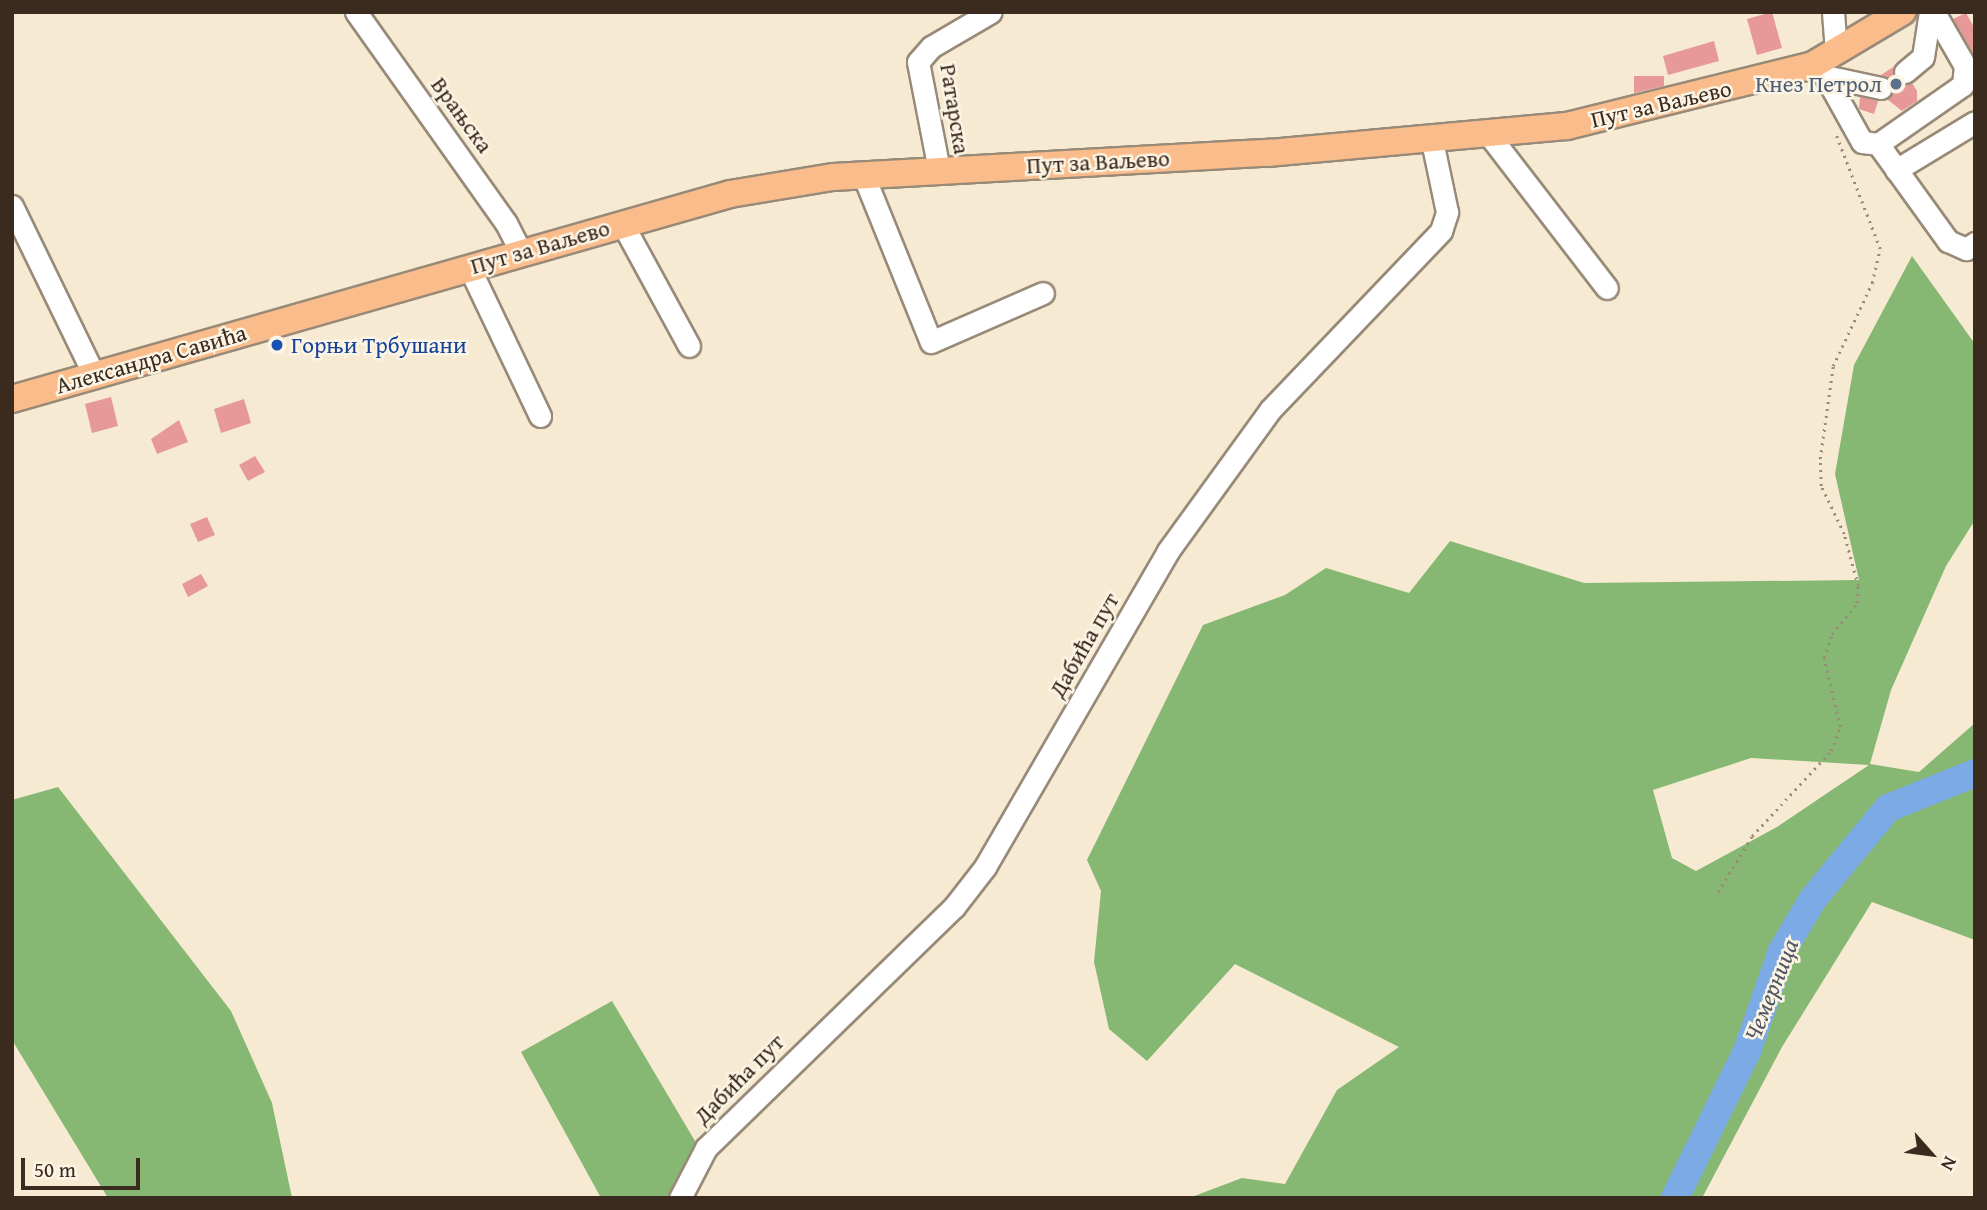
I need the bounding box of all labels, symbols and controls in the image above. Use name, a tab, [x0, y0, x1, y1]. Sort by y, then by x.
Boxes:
street label: Ратарска	[934, 62, 976, 156]
place label: Кнез Петрол	[1755, 70, 1882, 98]
street label: Врањска	[425, 72, 499, 158]
street label: Пут за Ваљево	[1588, 74, 1734, 134]
marker: Кнез Петрол	[1888, 76, 1904, 92]
street label: Пут за Ваљево	[1026, 144, 1170, 180]
street label: Пут за Ваљево	[467, 214, 613, 280]
street label: Александра Савића	[52, 319, 250, 399]
place label: Горњи Трбушани	[291, 331, 467, 359]
marker: Горњи Трбушани	[269, 337, 285, 353]
street label: Дабића пут	[1043, 588, 1125, 702]
water label: Чемерница	[1738, 935, 1804, 1045]
street label: Дабића пут	[688, 1028, 790, 1130]
north arrow	[1896, 1119, 1966, 1189]
scale bar	[24, 1144, 144, 1188]
text: N	[1934, 1152, 1965, 1176]
text: 50 m	[34, 1154, 76, 1185]

